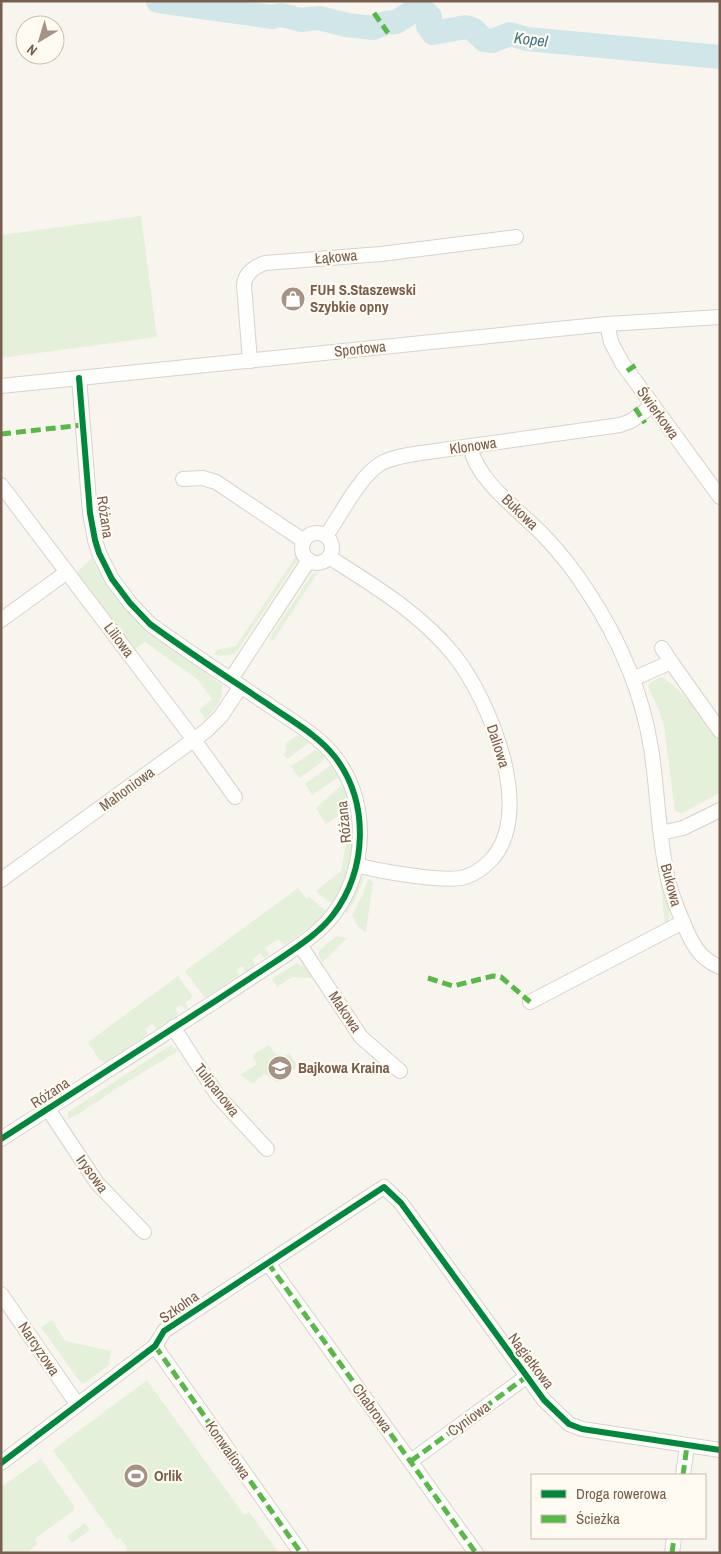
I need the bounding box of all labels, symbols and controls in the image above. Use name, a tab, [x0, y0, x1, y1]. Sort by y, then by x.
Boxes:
north arrow	[15, 15, 65, 65]
water label: Kopel	[513, 26, 550, 52]
text: N	[23, 41, 41, 60]
street label: Łąkowa	[314, 244, 358, 269]
place label: FUH S.Staszewski Szybkie opny	[310, 279, 416, 317]
shop icon: FUH S.Staszewski Szybkie opny	[280, 286, 306, 312]
street label: Sportowa	[333, 335, 387, 362]
street label: Świerkowa	[632, 382, 685, 443]
street label: Klonowa	[448, 432, 498, 459]
street label: Bukowa	[497, 489, 543, 534]
street label: Różana	[92, 494, 119, 540]
street label: Liliowa	[99, 618, 140, 662]
street label: Daliowa	[482, 721, 515, 770]
street label: Mahoniowa	[95, 761, 159, 816]
street label: Różana	[331, 800, 356, 844]
street label: Bukowa	[656, 861, 687, 909]
street label: Makowa	[324, 987, 367, 1037]
school or university icon: Bajkowa Kraina	[267, 1055, 293, 1081]
place label: Bajkowa Kraina	[298, 1057, 390, 1078]
street label: Tulipanowa	[190, 1059, 245, 1121]
street label: Różana	[26, 1072, 73, 1113]
street label: Irysowa	[71, 1150, 113, 1197]
street label: Szkolna	[155, 1285, 203, 1328]
street label: Narcyzowa	[14, 1318, 65, 1380]
street label: Nagietkowa	[503, 1328, 559, 1393]
street label: Chabrowa	[347, 1379, 397, 1437]
street label: Cyniowa	[443, 1396, 494, 1441]
street label: Konwaliowa	[201, 1417, 256, 1483]
sports icon: Orlik	[123, 1463, 149, 1489]
place label: Orlik	[154, 1465, 182, 1486]
legend	[531, 1474, 706, 1539]
text: Droga rowerowa	[576, 1483, 666, 1504]
text: Ścieżka	[576, 1508, 620, 1529]

